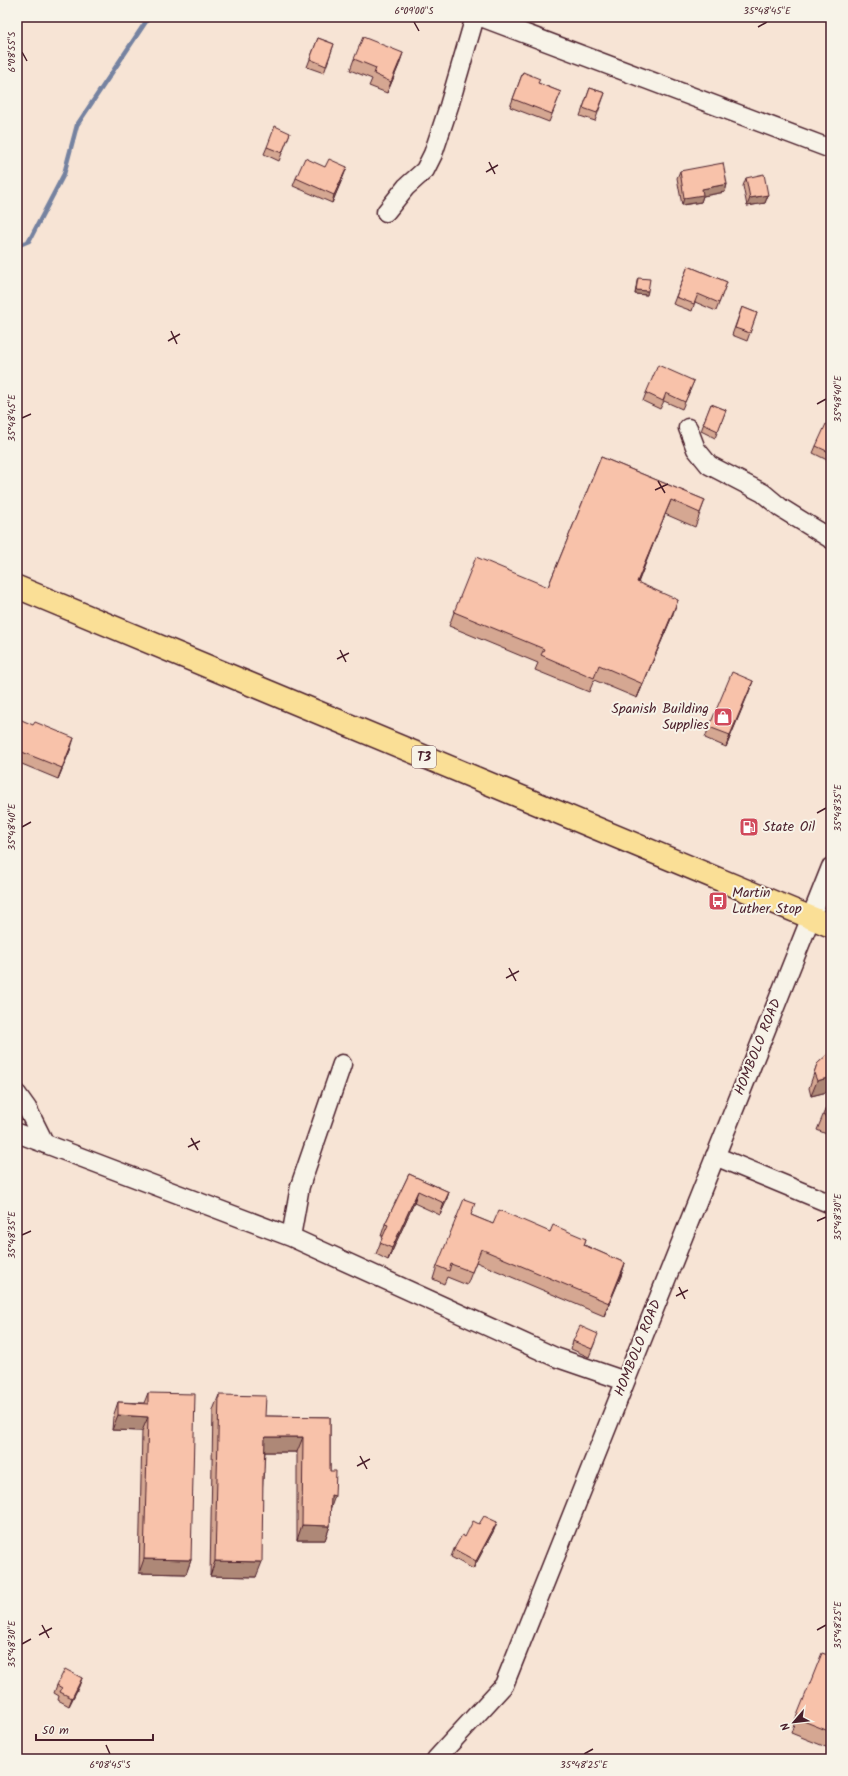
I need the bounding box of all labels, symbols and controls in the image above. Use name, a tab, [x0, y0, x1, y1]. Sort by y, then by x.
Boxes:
text: 6°09'00"S	[395, 3, 434, 19]
text: 35°48'45"E	[743, 3, 792, 19]
text: 6°08'55"S	[4, 31, 20, 72]
text: 35°48'40"E	[830, 374, 846, 423]
text: 35°48'45"E	[4, 393, 20, 442]
place label: Spanish Building Supplies	[612, 698, 709, 736]
shop icon: Spanish Building Supplies	[712, 706, 734, 728]
road number: T3	[412, 746, 436, 768]
text: 35°48'35"E	[830, 783, 846, 832]
text: 35°48'40"E	[4, 802, 20, 851]
fuel station icon: State Oil	[738, 816, 760, 838]
place label: State Oil	[763, 816, 816, 838]
place label: Martin Luther Stop	[732, 882, 802, 920]
bus stop icon: Martin Luther Stop	[707, 890, 729, 912]
street label: HOMBOLO ROAD	[729, 995, 787, 1099]
text: 35°48'30"E	[830, 1192, 846, 1241]
text: 35°48'35"E	[4, 1210, 20, 1259]
street label: HOMBOLO ROAD	[609, 1296, 667, 1400]
text: 35°48'25"E	[830, 1600, 846, 1649]
text: 35°48'30"E	[4, 1619, 20, 1668]
north arrow	[774, 1702, 814, 1742]
scale bar	[36, 1716, 153, 1742]
text: N	[776, 1719, 796, 1734]
text: 50 m	[42, 1721, 69, 1740]
text: 6°08'45"S	[90, 1757, 131, 1773]
text: 35°48'25"E	[560, 1757, 609, 1773]

